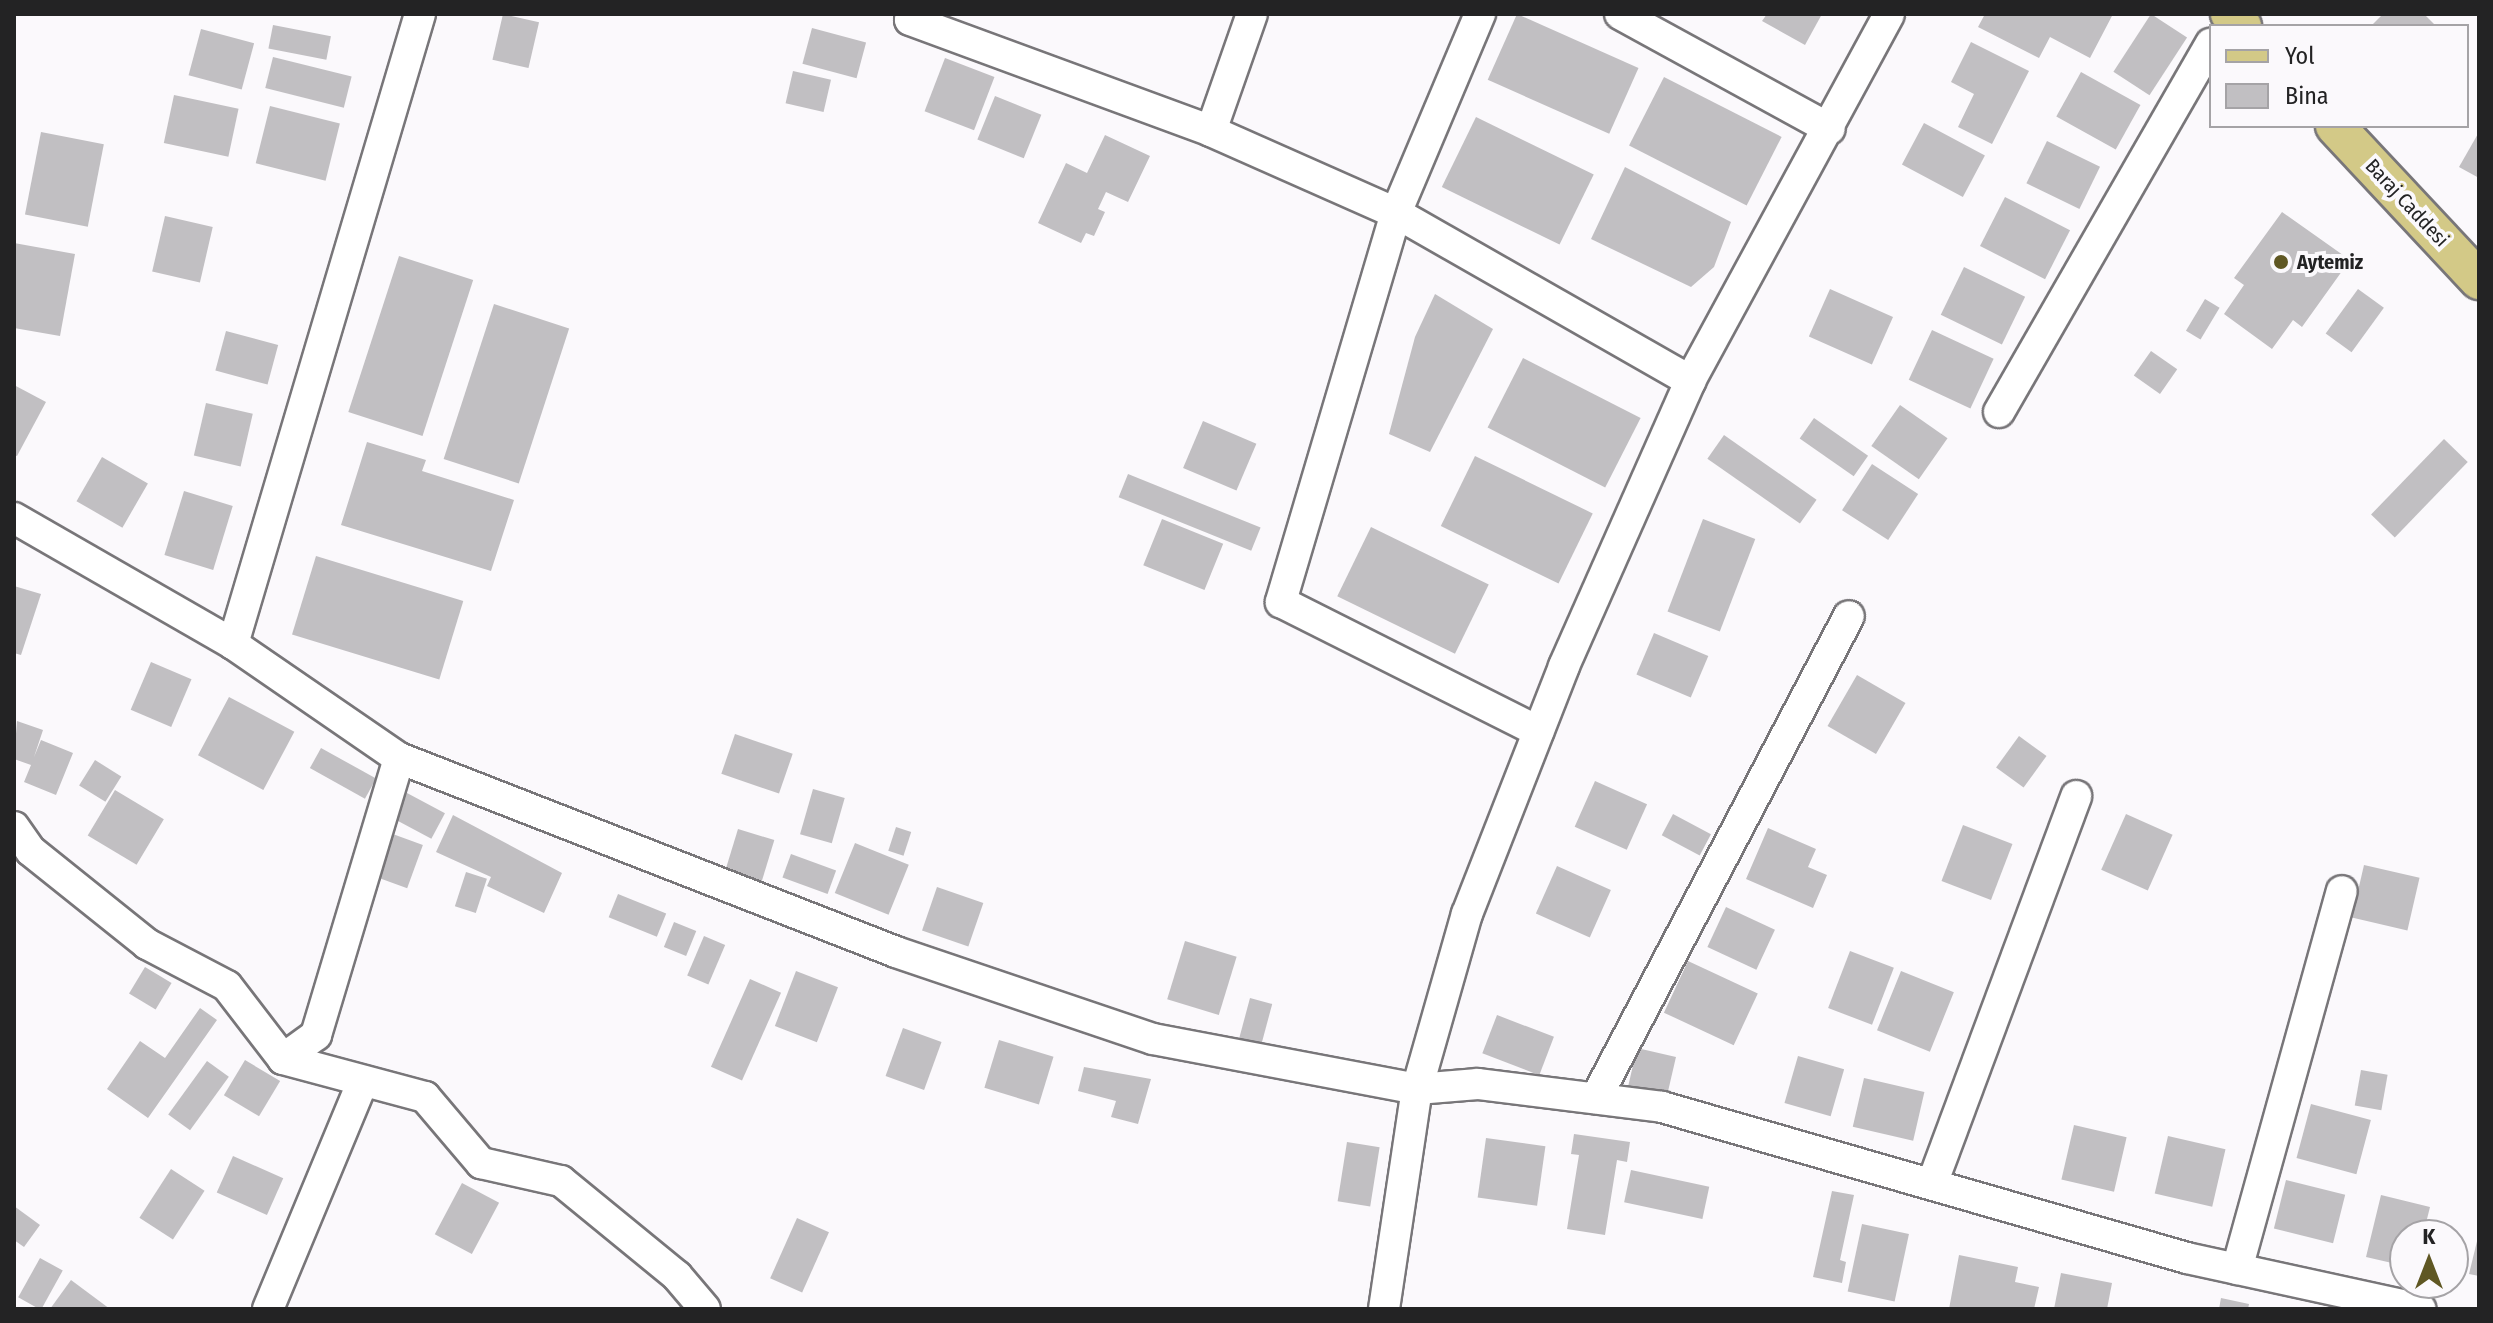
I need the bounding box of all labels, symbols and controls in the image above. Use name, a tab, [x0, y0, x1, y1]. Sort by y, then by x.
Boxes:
legend	[2209, 24, 2469, 128]
text: Yol	[2285, 42, 2315, 70]
text: Bina	[2285, 82, 2329, 110]
street label: Baraj Caddesi	[2360, 154, 2454, 252]
place label: Aytemiz	[2297, 250, 2363, 274]
marker: Aytemiz	[2272, 253, 2290, 271]
north arrow	[2389, 1219, 2469, 1299]
text: K	[2423, 1223, 2435, 1250]

